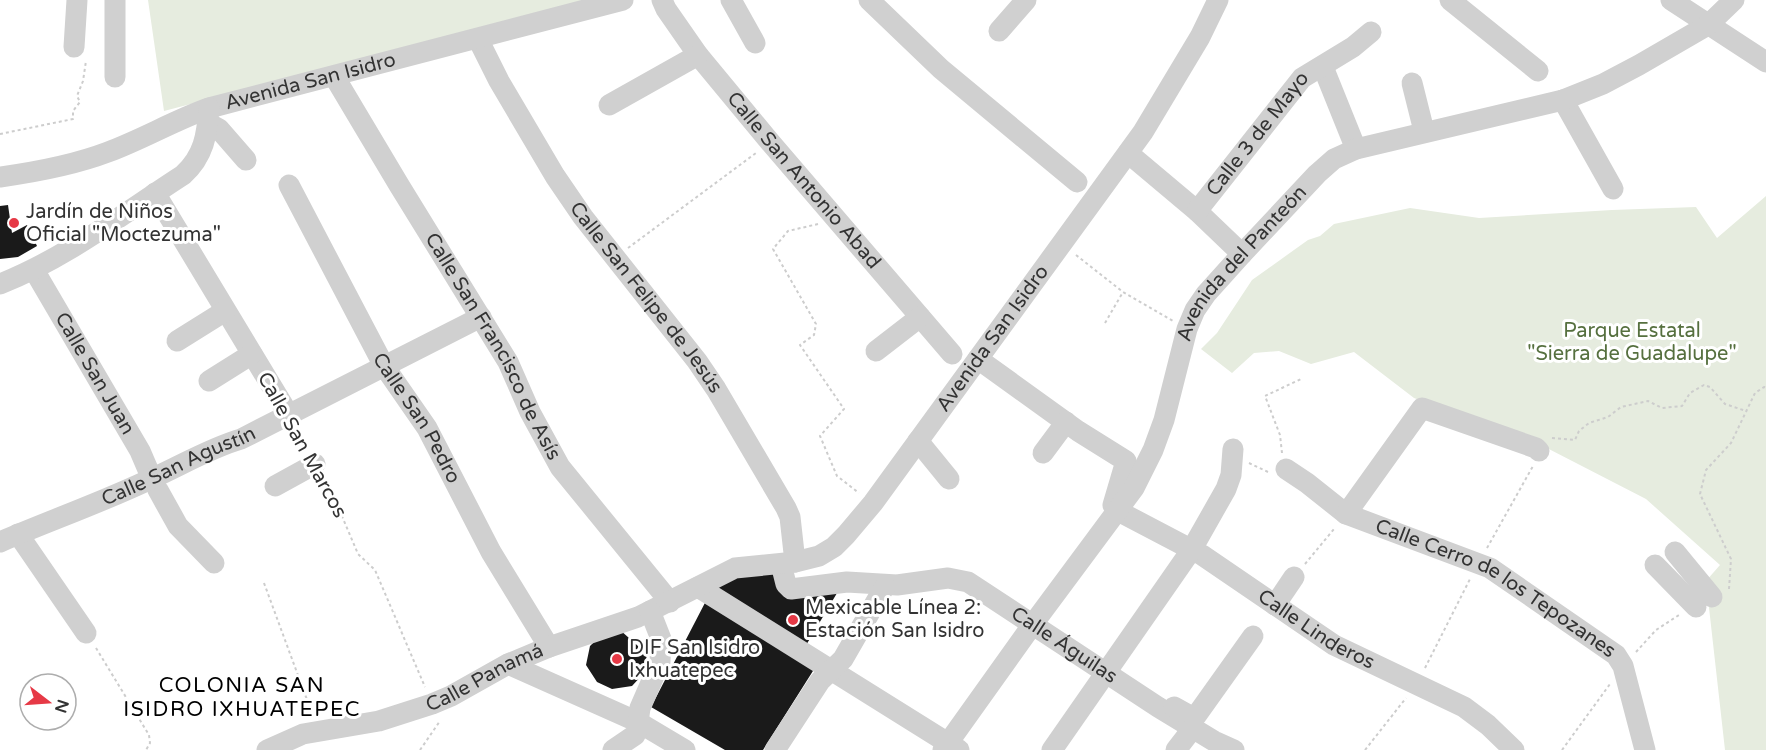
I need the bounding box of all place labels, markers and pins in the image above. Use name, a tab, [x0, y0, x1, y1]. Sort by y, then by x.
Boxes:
place label: Jardín de Niños Oficial "Moctezuma"	[26, 200, 221, 247]
marker: Jardín de Niños Oficial "Moctezuma"	[7, 216, 21, 230]
place label: Mexicable Línea 2: Estación San Isidro	[805, 596, 984, 643]
marker: Mexicable Línea 2: Estación San Isidro	[786, 613, 800, 627]
place label: DIF San Isidro Ixhuatepec	[629, 636, 760, 683]
marker: DIF San Isidro Ixhuatepec	[610, 652, 624, 666]

